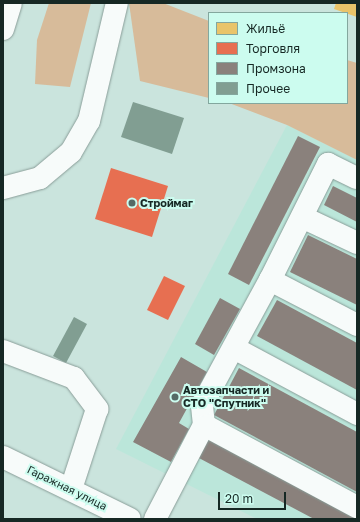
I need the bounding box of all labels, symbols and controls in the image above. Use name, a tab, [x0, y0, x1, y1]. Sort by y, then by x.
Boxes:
legend	[208, 12, 348, 104]
text: Жильё	[246, 21, 285, 36]
text: Торговля	[246, 41, 300, 56]
text: Промзона	[246, 61, 306, 76]
text: Прочее	[246, 81, 290, 96]
place label: Строймаг	[140, 196, 193, 210]
marker: Строймаг	[127, 198, 137, 208]
place label: Автозапчасти и СТО "Спутник"	[183, 384, 269, 410]
marker: Автозапчасти и СТО "Спутник"	[170, 392, 180, 402]
street label: Гаражная улица	[25, 463, 109, 513]
scale bar	[220, 484, 288, 510]
text: 20 m	[225, 491, 253, 506]

